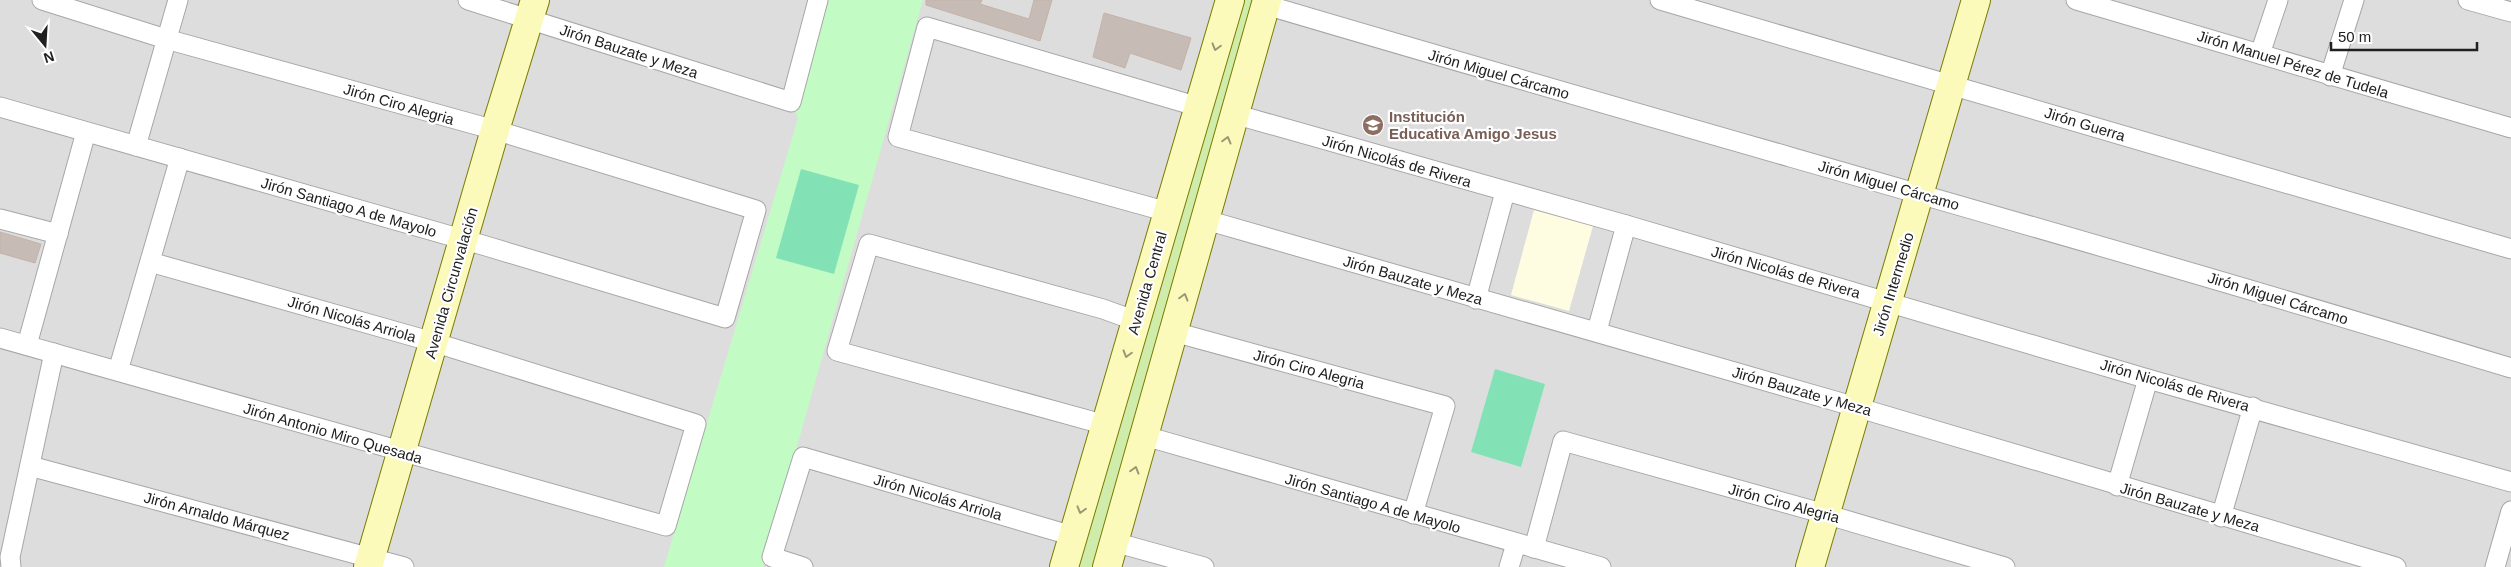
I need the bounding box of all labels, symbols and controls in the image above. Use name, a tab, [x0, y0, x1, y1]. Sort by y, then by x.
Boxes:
north arrow	[20, 20, 70, 70]
scale bar	[2331, 20, 2477, 52]
street label: Jirón Bauzate y Meza	[558, 21, 701, 82]
street label: Jirón Manuel Pérez de Tudela	[2195, 27, 2391, 101]
text: 50 m	[2338, 28, 2371, 45]
one-way arrow	[1212, 42, 1222, 50]
street label: Jirón Miguel Cárcamo	[1427, 46, 1571, 102]
text: N	[42, 48, 56, 67]
street label: Jirón Ciro Alegria	[342, 80, 457, 128]
street label: Jirón Guerra	[2043, 104, 2128, 145]
place label: Institución Educativa Amigo Jesus	[1389, 108, 1557, 142]
school or university icon: Institución Educativa Amigo Jesus	[1361, 113, 1385, 137]
street label: Jirón Nicolás de Rivera	[1321, 132, 1474, 191]
one-way arrow	[1222, 137, 1232, 145]
street label: Jirón Miguel Cárcamo	[1817, 157, 1961, 213]
street label: Jirón Santiago A de Mayolo	[259, 174, 439, 240]
street label: Avenida Circunvalación	[421, 205, 481, 361]
street label: Avenida Central	[1124, 229, 1170, 337]
street label: Jirón Intermedio	[1869, 230, 1917, 338]
street label: Jirón Nicolás de Rivera	[1710, 243, 1863, 302]
street label: Jirón Bauzate y Meza	[1341, 252, 1485, 308]
street label: Jirón Miguel Cárcamo	[2206, 269, 2350, 327]
street label: Jirón Nicolás Arriola	[286, 293, 419, 346]
one-way arrow	[1178, 293, 1188, 301]
street label: Jirón Ciro Alegria	[1252, 346, 1367, 392]
one-way arrow	[1122, 349, 1132, 358]
street label: Jirón Nicolás de Rivera	[2099, 356, 2252, 415]
street label: Jirón Bauzate y Meza	[1730, 363, 1874, 419]
street label: Jirón Antonio Miro Quesada	[242, 399, 425, 467]
one-way arrow	[1129, 466, 1139, 474]
street label: Jirón Santiago A de Mayolo	[1283, 470, 1463, 536]
street label: Jirón Nicolás Arriola	[872, 471, 1005, 524]
street label: Jirón Bauzate y Meza	[2118, 479, 2262, 535]
street label: Jirón Ciro Alegria	[1727, 480, 1842, 526]
street label: Jirón Arnaldo Márquez	[142, 488, 292, 544]
one-way arrow	[1077, 505, 1087, 514]

